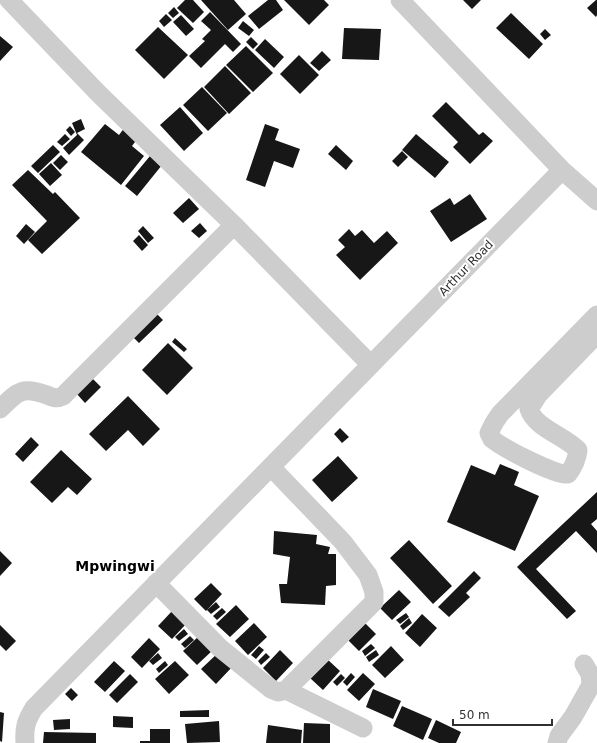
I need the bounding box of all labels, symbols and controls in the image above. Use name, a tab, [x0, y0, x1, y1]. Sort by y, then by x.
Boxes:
street label: Arthur Road	[436, 237, 496, 299]
district label: Mpwingwi	[75, 558, 155, 574]
scale bar	[453, 701, 552, 727]
text: 50 m	[459, 708, 490, 722]

